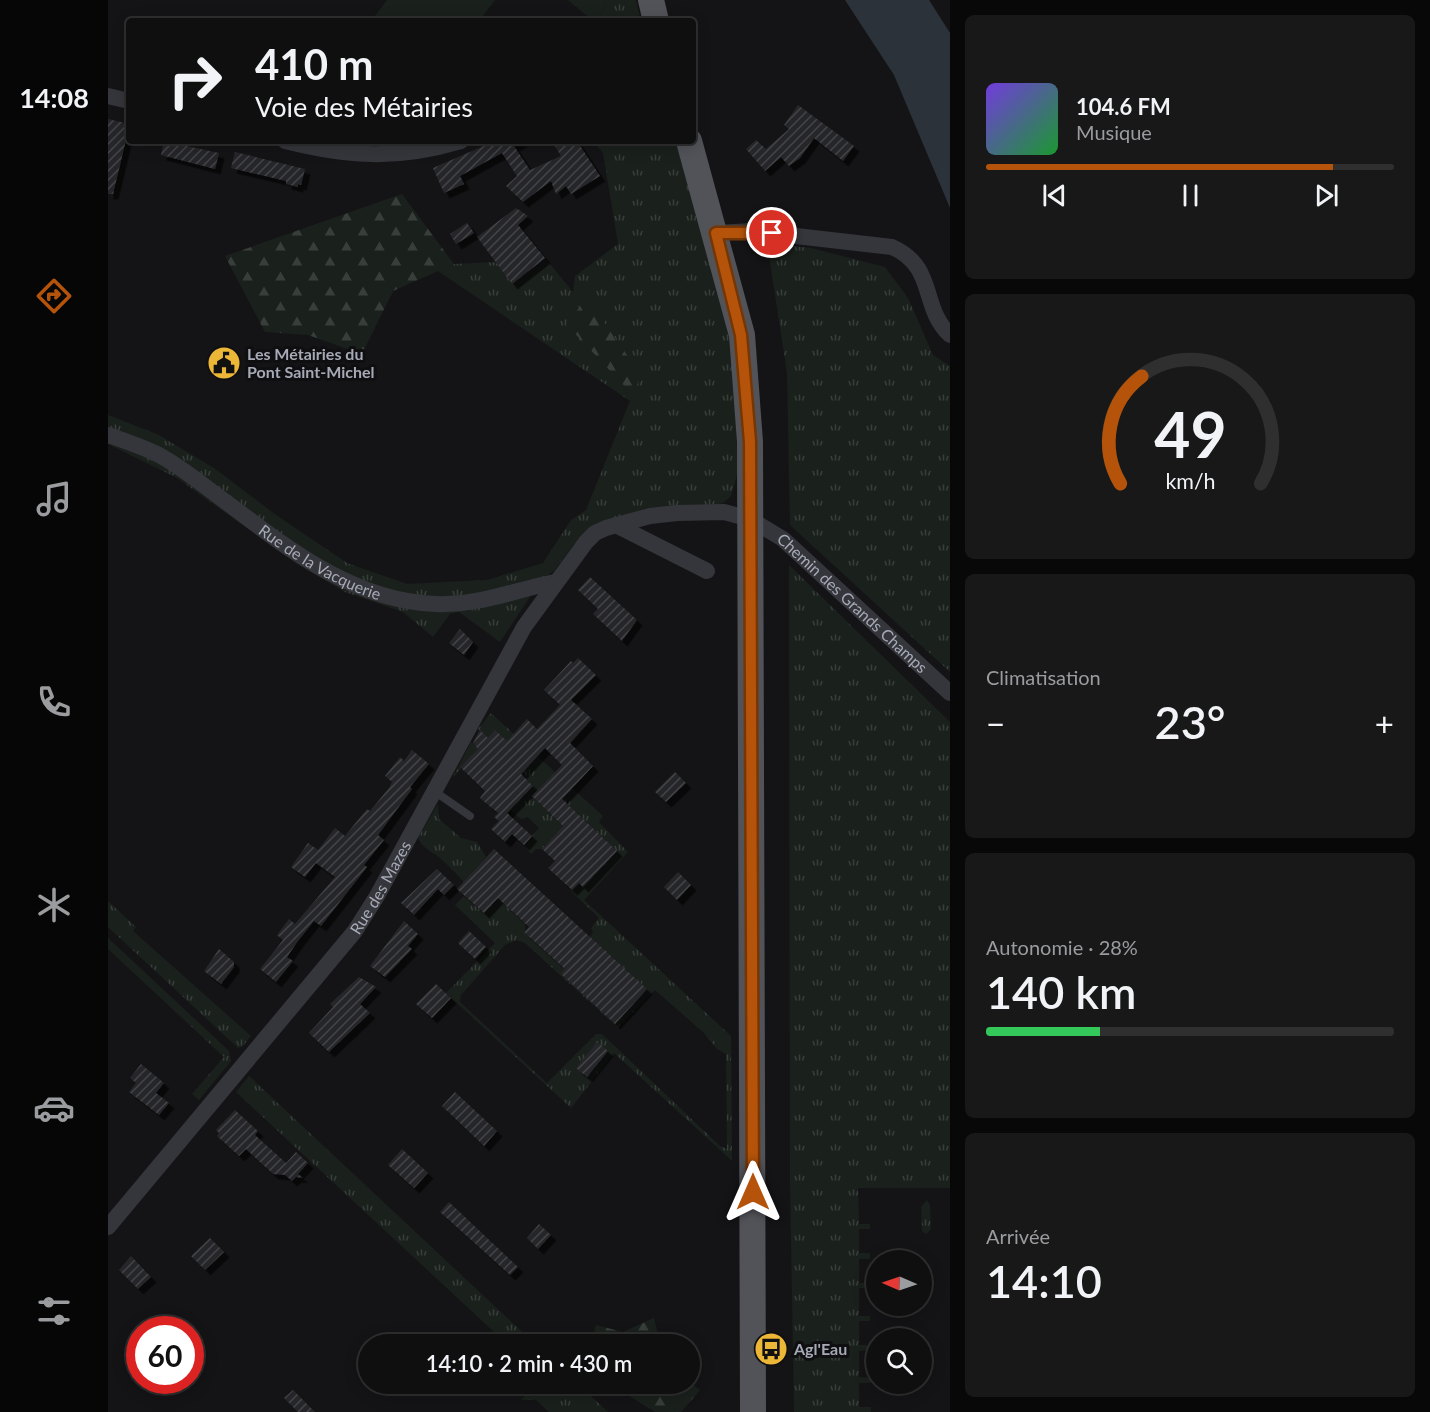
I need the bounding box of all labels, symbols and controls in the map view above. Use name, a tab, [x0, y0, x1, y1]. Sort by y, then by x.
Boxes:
text: 410 m	[255, 39, 373, 89]
icon: right	[156, 42, 234, 120]
text: 14:08	[19, 81, 89, 114]
text: Voie des Métairies	[255, 90, 473, 123]
text: 104.6 FM	[1076, 93, 1171, 120]
text: Musique	[1076, 120, 1152, 144]
icon: previous	[1038, 179, 1071, 212]
icon: pause	[1174, 179, 1207, 212]
icon: next	[1310, 179, 1343, 212]
pin	[746, 207, 797, 258]
icon: arrive	[755, 216, 788, 249]
icon: directions	[33, 275, 75, 317]
place label: Les Métairies du Pont Saint-Michel	[247, 344, 375, 381]
public building icon: Les Métairies du Pont Saint-Michel	[206, 345, 242, 381]
text: 49	[1154, 396, 1226, 471]
text: km/h	[1165, 468, 1215, 494]
icon: music	[33, 478, 75, 520]
street label: Rue de la Vacquerie	[255, 520, 384, 603]
street label: Chemin des Grands Champs	[774, 529, 932, 677]
text: Climatisation	[986, 665, 1101, 689]
icon: phone	[33, 681, 75, 723]
text: 23°	[1155, 695, 1225, 749]
text: −	[986, 703, 1005, 743]
text: +	[1375, 703, 1394, 743]
street label: Rue des Mazes	[346, 837, 414, 937]
icon: climate	[33, 884, 75, 926]
text: Autonomie · 28%	[986, 935, 1138, 959]
text: 140 km	[986, 965, 1136, 1019]
icon: car	[33, 1087, 75, 1129]
position arrow	[721, 1160, 785, 1224]
text: Arrivée	[986, 1224, 1050, 1248]
north arrow	[866, 1250, 932, 1316]
map controls	[866, 1250, 932, 1394]
text: 14:10	[986, 1254, 1102, 1308]
icon: filters	[33, 1290, 75, 1332]
speed limit sign: 60	[126, 1316, 204, 1394]
button: search	[866, 1328, 932, 1394]
bus stop icon: Agl'Eau	[753, 1331, 789, 1367]
place label: Agl'Eau	[793, 1339, 847, 1358]
text: 14:10 · 2 min · 430 m	[426, 1350, 632, 1377]

